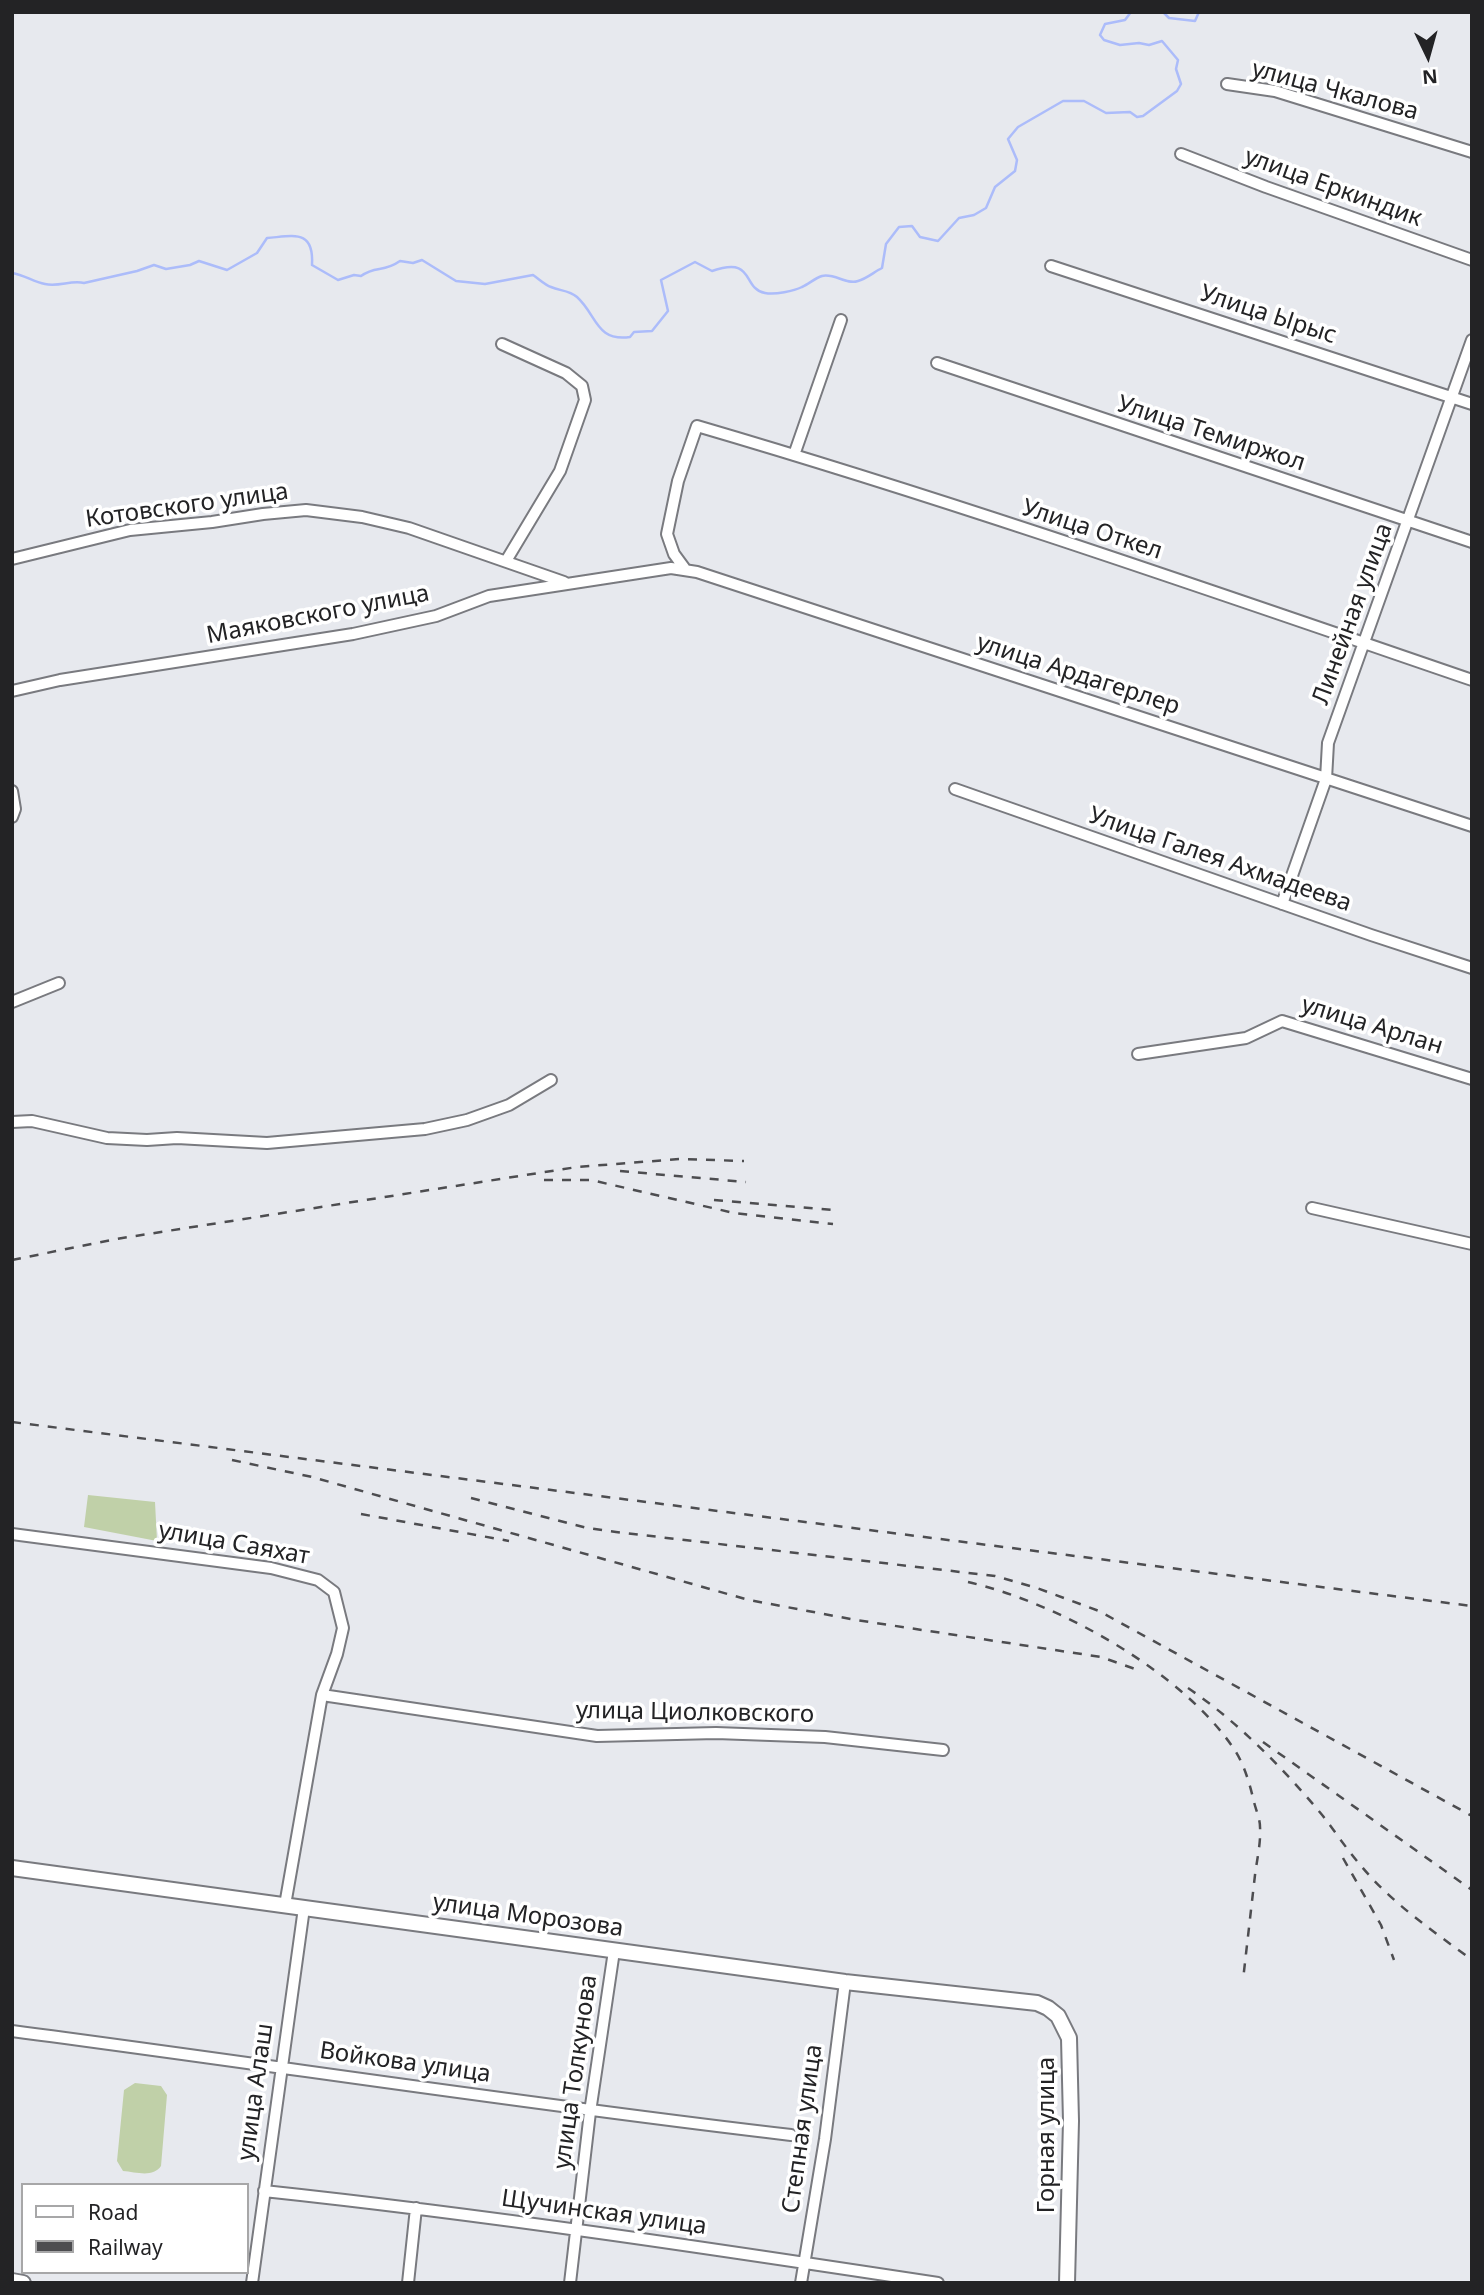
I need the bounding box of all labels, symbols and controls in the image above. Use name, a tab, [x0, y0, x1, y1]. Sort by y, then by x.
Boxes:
north arrow	[1393, 21, 1463, 91]
street label: улица Чкалова	[1249, 55, 1421, 127]
text: N	[1421, 63, 1439, 91]
street label: улица Еркиндик	[1240, 143, 1426, 233]
street label: Улица Ырыс	[1196, 279, 1340, 351]
street label: Улица Темиржол	[1113, 390, 1309, 478]
street label: Котовского улица	[84, 478, 290, 534]
street label: Улица Откел	[1018, 494, 1166, 566]
street label: Линейная улица	[1307, 519, 1399, 709]
street label: Маяковского улица	[204, 579, 432, 651]
street label: улица Ардагерлер	[973, 629, 1183, 721]
street label: Улица Галея Ахмадеева	[1085, 801, 1355, 919]
street label: улица Арлан	[1298, 991, 1446, 1061]
street label: улица Саяхат	[156, 1517, 312, 1571]
street label: улица Циолковского	[576, 1697, 814, 1729]
street label: улица Морозова	[431, 1888, 625, 1944]
street label: улица Толкунова	[548, 1973, 604, 2171]
street label: улица Алаш	[232, 2021, 280, 2163]
street label: Войкова улица	[318, 2037, 492, 2089]
street label: Степная улица	[777, 2043, 829, 2215]
street label: Горная улица	[1033, 2057, 1061, 2213]
legend	[21, 2183, 248, 2274]
street label: Щучинская улица	[500, 2184, 708, 2242]
text: Road	[88, 2198, 138, 2226]
text: Railway	[88, 2233, 163, 2261]

